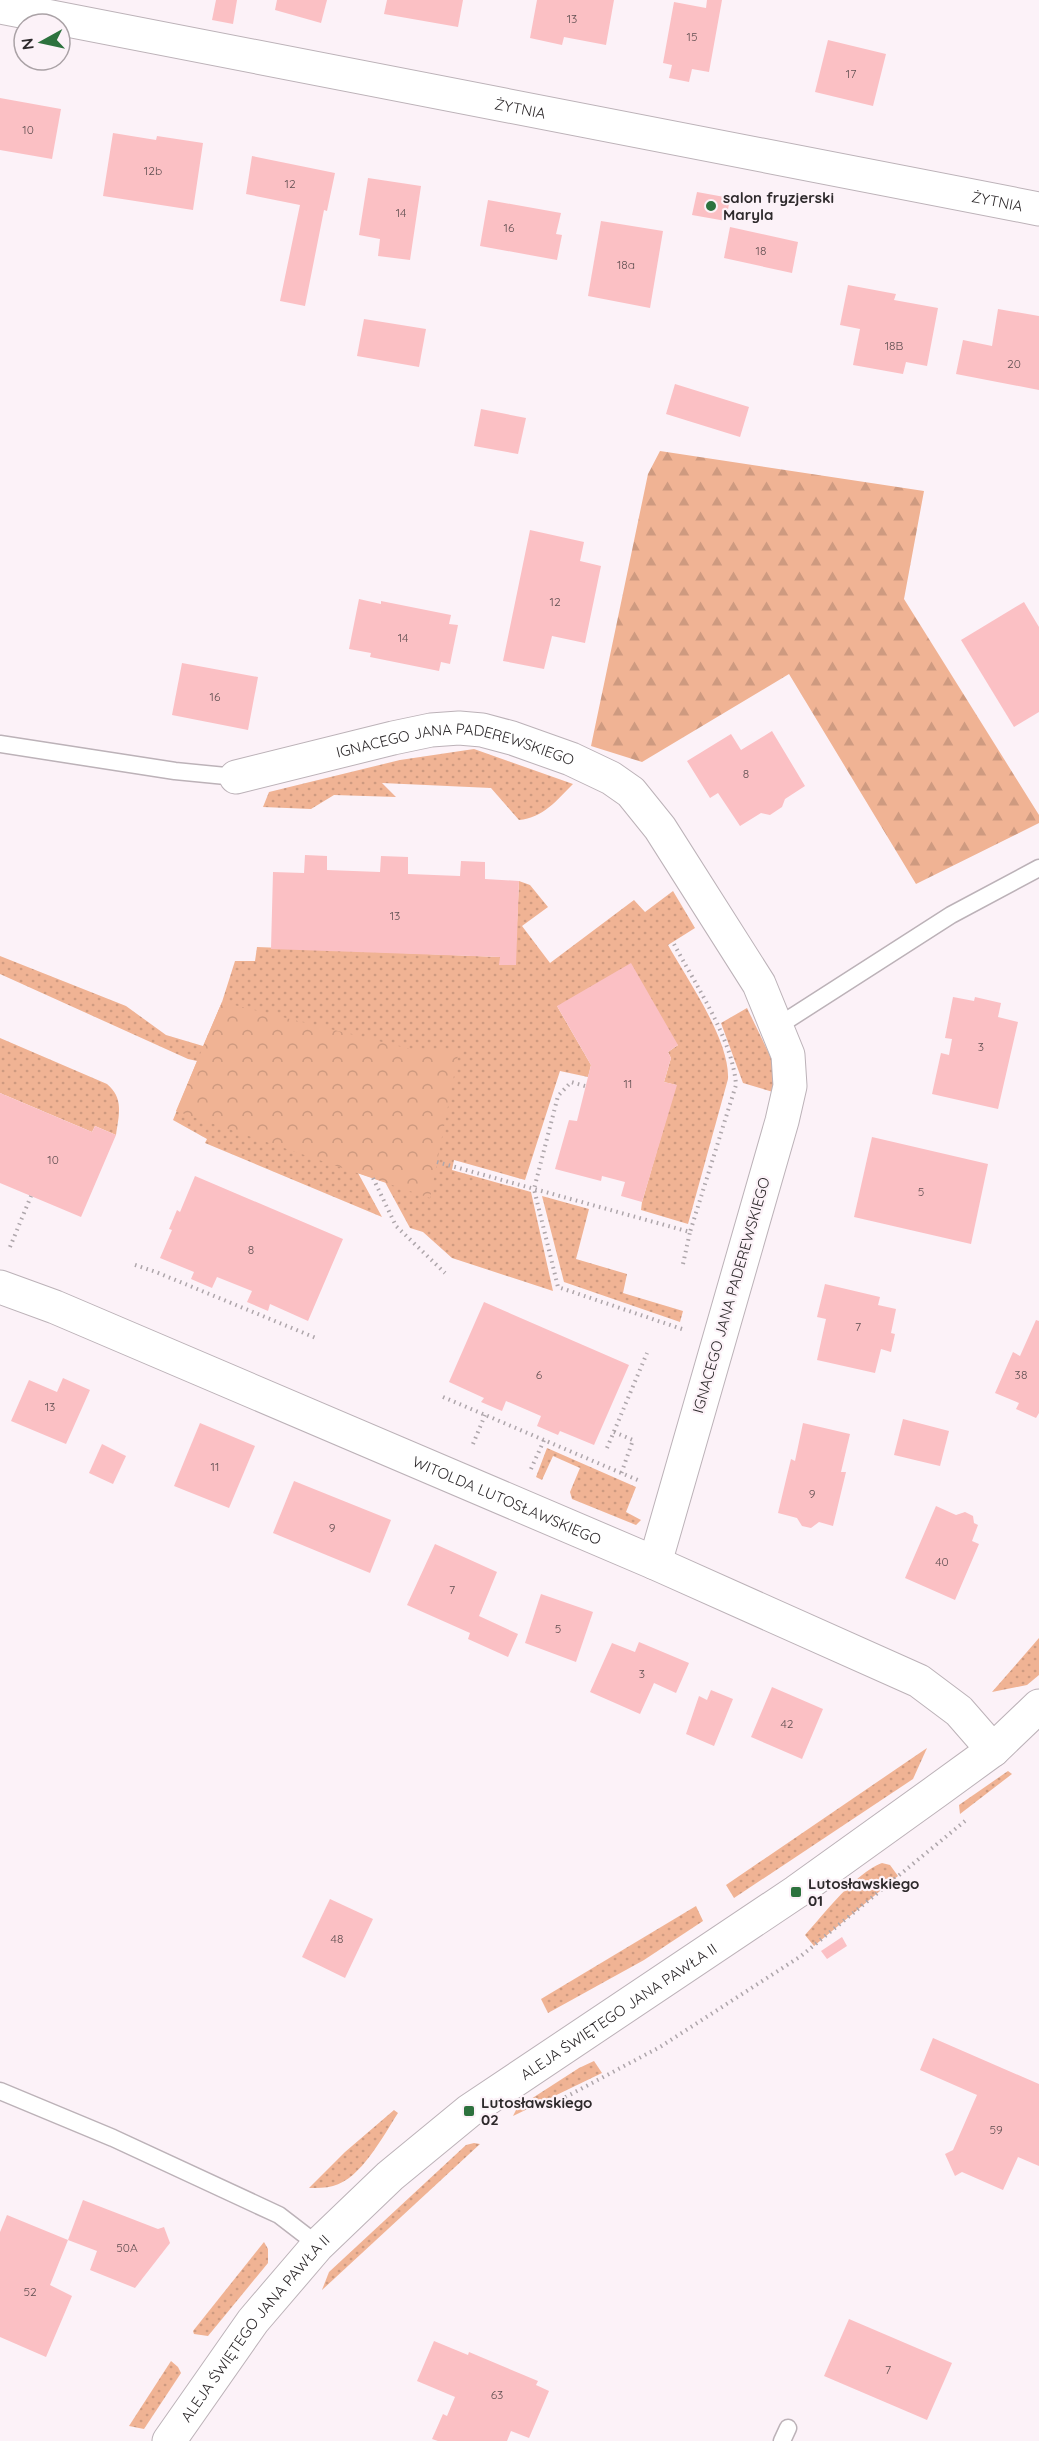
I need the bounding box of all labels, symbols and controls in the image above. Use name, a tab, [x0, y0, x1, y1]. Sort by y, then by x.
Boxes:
house number: 13	[567, 11, 577, 26]
north arrow	[12, 12, 72, 72]
house number: 15	[687, 29, 697, 44]
text: N	[16, 37, 38, 51]
house number: 17	[846, 66, 856, 81]
street label: ŻYTNIA	[493, 94, 548, 122]
house number: 10	[22, 122, 34, 137]
house number: 12b	[144, 163, 162, 178]
house number: 12	[284, 176, 296, 191]
street label: ŻYTNIA	[970, 187, 1025, 215]
place label: salon fryzjerski Maryla	[723, 188, 834, 224]
marker: salon fryzjerski Maryla	[704, 199, 718, 213]
house number: 14	[396, 205, 406, 220]
house number: 16	[504, 220, 515, 235]
house number: 18	[756, 243, 766, 258]
house number: 18a	[617, 257, 635, 272]
house number: 18B	[885, 338, 904, 353]
house number: 20	[1007, 356, 1021, 371]
house number: 12	[549, 594, 561, 609]
house number: 14	[398, 630, 408, 645]
house number: 16	[210, 689, 221, 704]
text: IGNACEGO JANA PADEREWSKIEGO	[334, 718, 577, 769]
street label: IGNACEGO JANA PADEREWSKIEGO	[332, 746, 578, 772]
house number: 8	[743, 766, 749, 781]
house number: 13	[390, 908, 400, 923]
house number: 3	[978, 1039, 984, 1054]
house number: 11	[624, 1076, 632, 1091]
house number: 10	[47, 1152, 59, 1167]
street label: IGNACEGO JANA PADEREWSKIEGO	[688, 1175, 774, 1415]
house number: 5	[918, 1184, 924, 1199]
house number: 8	[248, 1242, 254, 1257]
house number: 7	[855, 1319, 861, 1334]
house number: 6	[536, 1367, 543, 1382]
house number: 38	[1015, 1367, 1027, 1382]
house number: 13	[45, 1399, 55, 1414]
street label: WITOLDA LUTOSŁAWSKIEGO	[410, 1451, 604, 1549]
house number: 11	[211, 1459, 219, 1474]
house number: 9	[809, 1486, 816, 1501]
house number: 9	[329, 1520, 336, 1535]
house number: 40	[935, 1554, 949, 1569]
house number: 7	[449, 1582, 455, 1597]
house number: 5	[555, 1621, 561, 1636]
house number: 3	[639, 1666, 645, 1681]
house number: 42	[781, 1716, 794, 1731]
place label: Lutosławskiego 01	[808, 1874, 919, 1910]
marker: Lutosławskiego 01	[789, 1885, 803, 1899]
house number: 48	[331, 1931, 343, 1946]
street label: ALEJA ŚWIĘTEGO JANA PAWŁA II	[516, 1939, 720, 2084]
place label: Lutosławskiego 02	[481, 2093, 592, 2129]
marker: Lutosławskiego 02	[462, 2104, 476, 2118]
house number: 59	[989, 2122, 1003, 2137]
street label: ALEJA ŚWIĘTEGO JANA PAWŁA II	[176, 2230, 333, 2425]
house number: 50A	[116, 2240, 138, 2255]
house number: 52	[23, 2284, 37, 2299]
house number: 7	[885, 2362, 891, 2377]
house number: 63	[491, 2387, 503, 2402]

